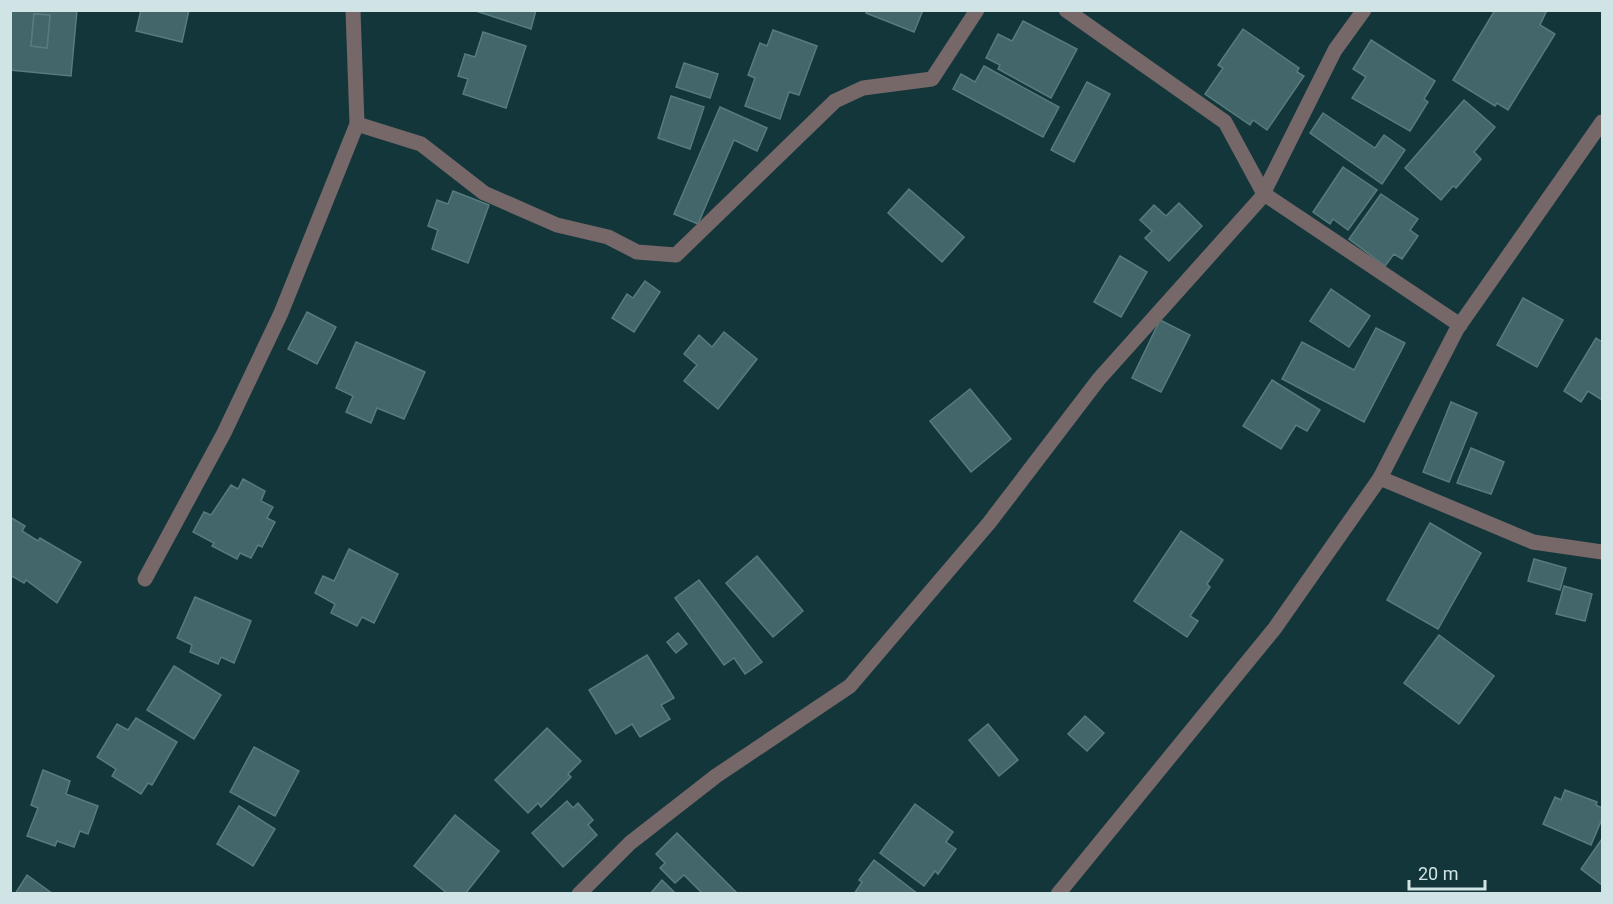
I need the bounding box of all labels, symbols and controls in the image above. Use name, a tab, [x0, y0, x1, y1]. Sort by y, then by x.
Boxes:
scale bar	[1409, 853, 1486, 891]
text: 20 m	[1418, 863, 1458, 884]

